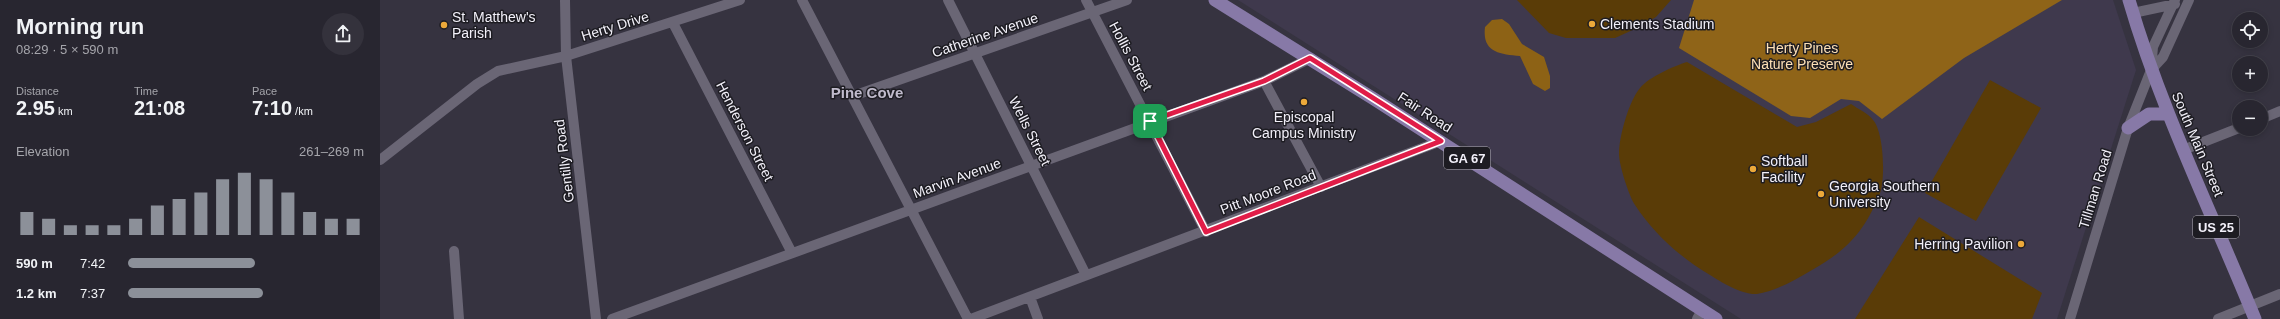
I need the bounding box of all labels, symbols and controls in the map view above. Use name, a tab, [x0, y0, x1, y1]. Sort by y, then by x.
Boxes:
street label: Herty Drive	[579, 8, 651, 44]
place label: St. Matthew's Parish	[452, 9, 536, 41]
street label: Catherine Avenue	[930, 9, 1040, 61]
map controls	[2232, 12, 2268, 136]
button: locate	[2232, 12, 2268, 48]
button: share	[322, 13, 364, 55]
text: Morning run	[16, 14, 144, 39]
place label: Clements Stadium	[1600, 16, 1714, 32]
street label: Hollis Street	[1106, 19, 1156, 93]
marker: Clements Stadium	[1587, 19, 1597, 29]
marker: St. Matthew's Parish	[439, 20, 449, 30]
park label: Herty Pines Nature Preserve	[1751, 40, 1853, 72]
text: 08:29 · 5 × 590 m	[16, 42, 118, 57]
button: +	[2232, 56, 2268, 92]
street label: Henderson Street	[713, 78, 777, 184]
district label: Pine Cove	[831, 84, 903, 101]
text: Distance	[16, 85, 59, 97]
text: Time	[134, 85, 158, 97]
text: Pace	[252, 85, 277, 97]
street label: Fair Road	[1395, 89, 1455, 135]
street label: South Main Street	[2169, 89, 2227, 199]
street label: Wells Street	[1006, 94, 1054, 168]
text: 2.95	[16, 97, 55, 119]
text: 21:08	[134, 97, 185, 119]
text: 7:10	[252, 97, 292, 119]
marker: Episcopal Campus Ministry	[1299, 97, 1309, 107]
button: −	[2232, 100, 2268, 136]
pin	[1133, 104, 1167, 138]
text: km	[55, 105, 73, 117]
text: /km	[292, 105, 313, 117]
place label: Episcopal Campus Ministry	[1252, 109, 1356, 141]
icon: arrive	[1139, 110, 1161, 132]
street label: Gentilly Road	[551, 118, 577, 204]
text: Elevation	[16, 144, 69, 159]
text: 261–269 m	[299, 144, 364, 159]
road number: GA 67	[1444, 147, 1490, 169]
street label: Tillman Road	[2075, 147, 2115, 231]
place label: Softball Facility	[1761, 153, 1808, 185]
street label: Marvin Avenue	[911, 155, 1003, 201]
marker: Softball Facility	[1748, 164, 1758, 174]
street label: Pitt Moore Road	[1218, 166, 1318, 218]
place label: Georgia Southern University	[1829, 178, 1940, 210]
marker: Georgia Southern University	[1816, 189, 1826, 199]
road number: US 25	[2193, 216, 2239, 238]
place label: Herring Pavilion	[1914, 236, 2013, 252]
marker: Herring Pavilion	[2016, 239, 2026, 249]
text: 590 m	[16, 256, 53, 271]
text: 7:42	[80, 256, 105, 271]
text: 1.2 km	[16, 286, 56, 301]
text: 7:37	[80, 286, 105, 301]

